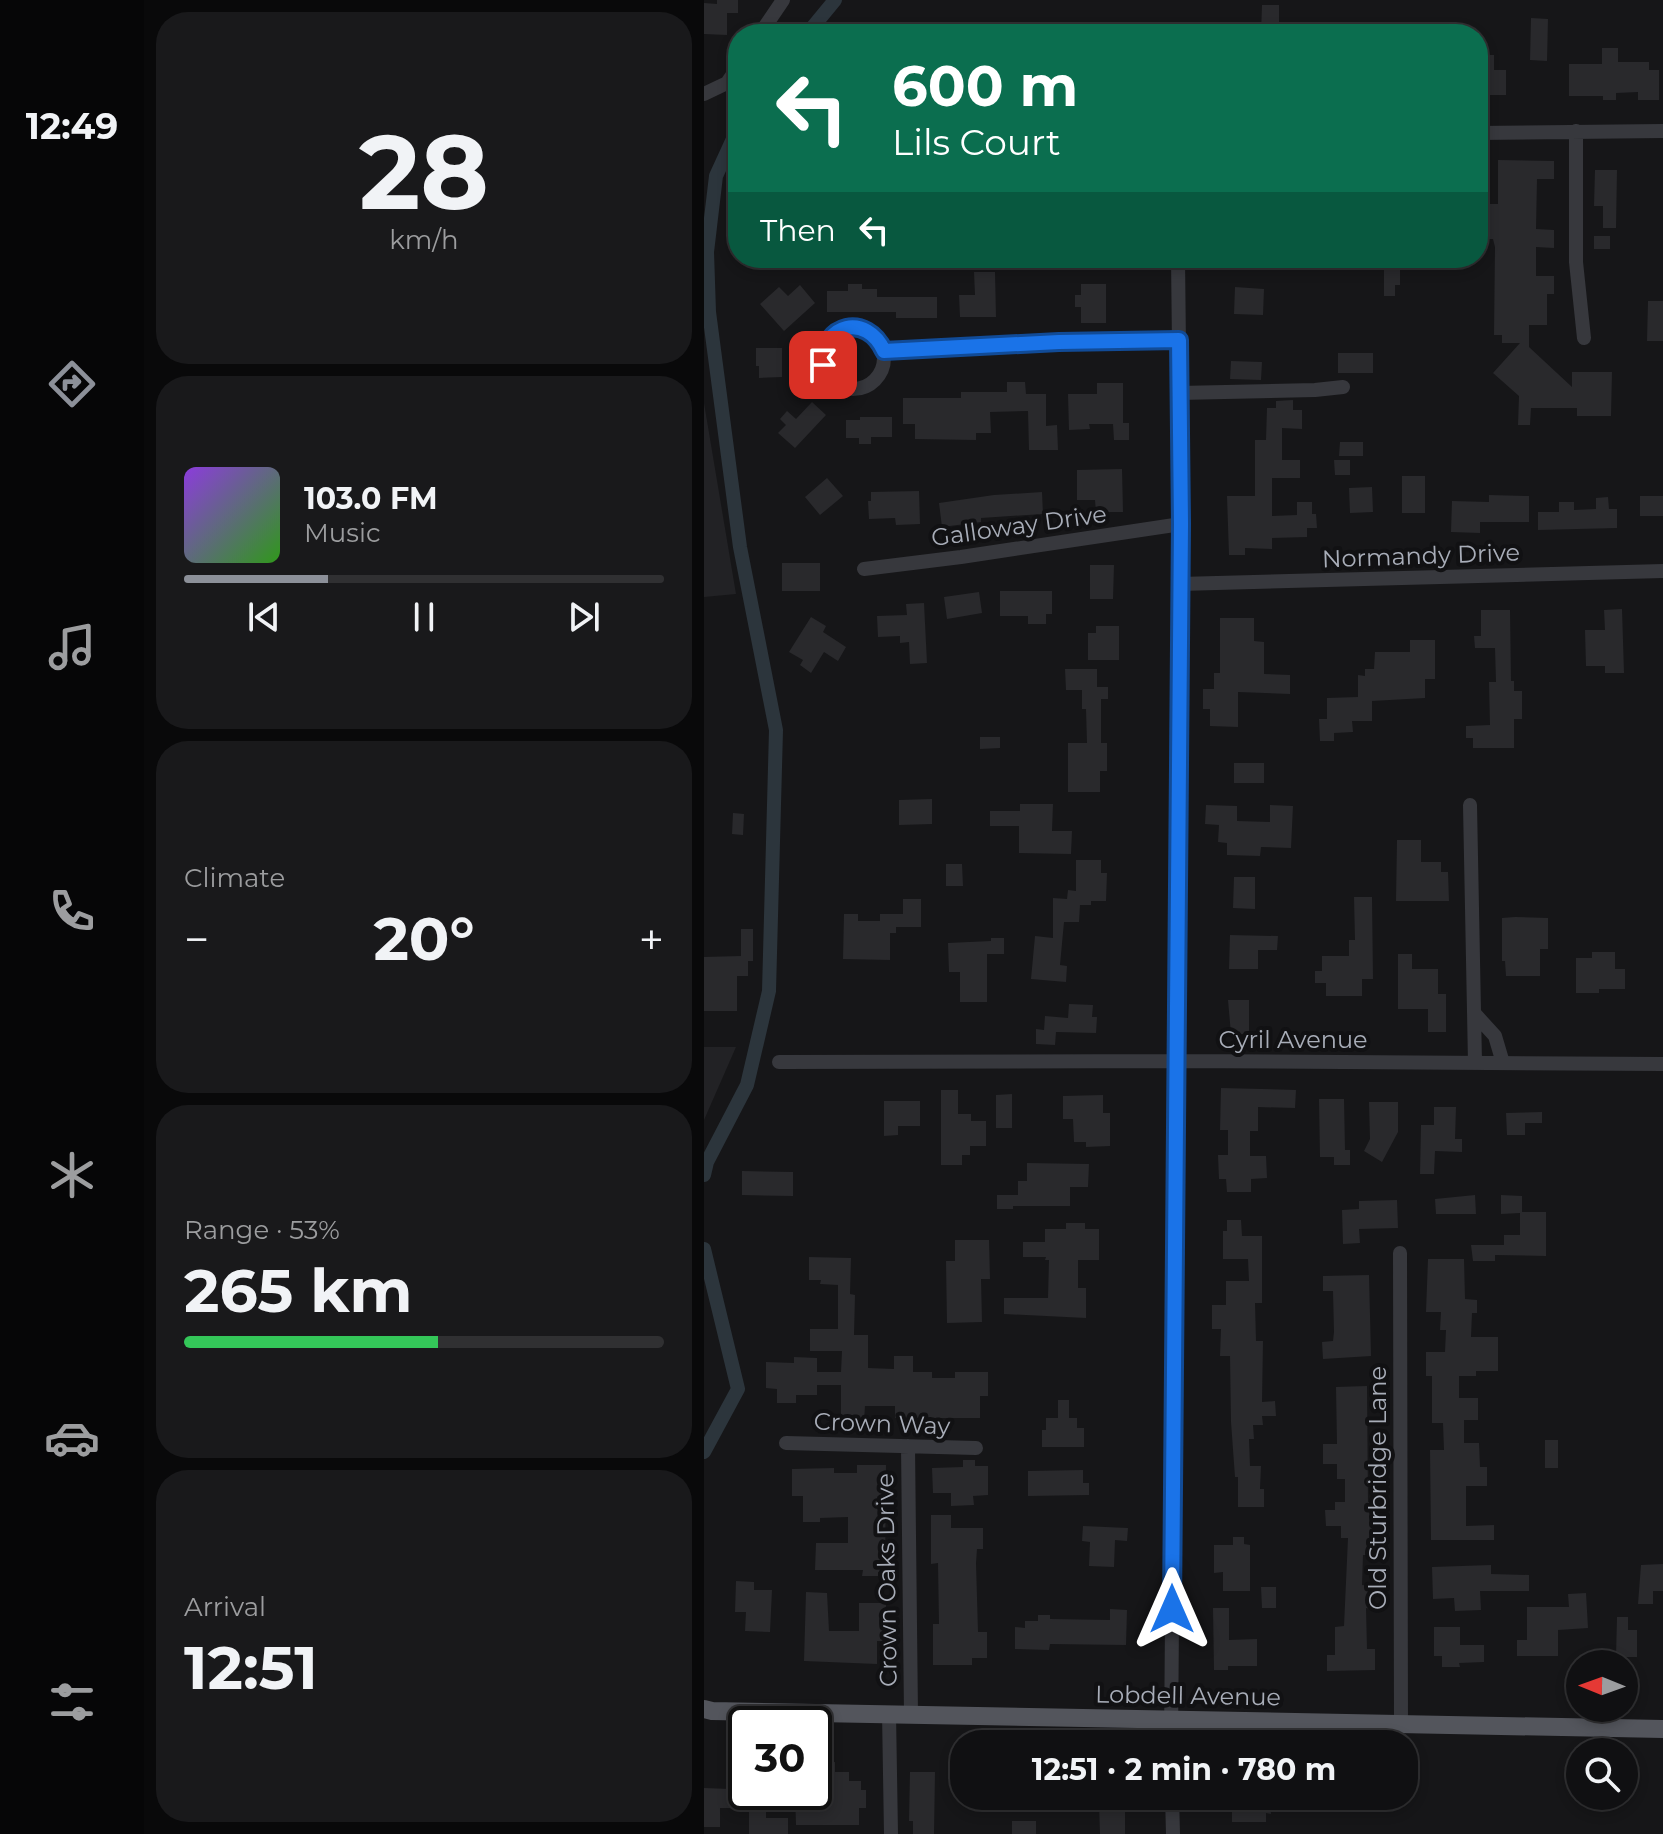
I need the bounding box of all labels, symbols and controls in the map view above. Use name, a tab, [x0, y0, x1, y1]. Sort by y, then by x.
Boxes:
text: 600 m	[892, 52, 1078, 120]
icon: left	[760, 56, 864, 160]
text: 12:49	[26, 104, 118, 148]
text: 28	[359, 108, 489, 235]
text: Lils Court	[892, 120, 1061, 164]
icon: left	[852, 208, 896, 252]
text: Then	[760, 212, 836, 249]
text: km/h	[389, 224, 459, 256]
pin	[789, 331, 857, 399]
icon: arrive	[801, 343, 845, 387]
icon: directions	[44, 356, 100, 412]
text: 103.0 FM	[304, 480, 438, 517]
street label: Galloway Drive	[929, 499, 1108, 552]
text: Music	[304, 517, 381, 549]
street label: Normandy Drive	[1321, 538, 1521, 573]
icon: previous	[242, 595, 286, 639]
icon: pause	[402, 595, 446, 639]
icon: next	[562, 595, 606, 639]
icon: music	[44, 619, 100, 675]
text: Climate	[184, 862, 285, 894]
icon: phone	[44, 883, 100, 939]
text: 20°	[373, 902, 475, 975]
text: −	[184, 912, 209, 966]
text: +	[639, 912, 664, 966]
street label: Cyril Avenue	[1218, 1025, 1368, 1054]
icon: climate	[44, 1147, 100, 1203]
text: Range · 53%	[184, 1214, 340, 1246]
text: 265 km	[184, 1254, 412, 1327]
street label: Old Sturbridge Lane	[1363, 1366, 1392, 1610]
street label: Crown Way	[813, 1407, 951, 1440]
icon: car	[44, 1410, 100, 1466]
street label: Crown Oaks Drive	[870, 1473, 903, 1687]
position arrow	[1130, 1567, 1214, 1651]
text: Arrival	[184, 1591, 266, 1623]
text: 12:51	[184, 1631, 318, 1704]
north arrow	[1566, 1650, 1638, 1722]
map controls	[1566, 1650, 1638, 1810]
icon: filters	[44, 1674, 100, 1730]
street label: Lobdell Avenue	[1095, 1679, 1281, 1712]
speed limit sign: 30	[728, 1706, 832, 1810]
button: search	[1566, 1738, 1638, 1810]
text: 12:51 · 2 min · 780 m	[1032, 1751, 1336, 1788]

